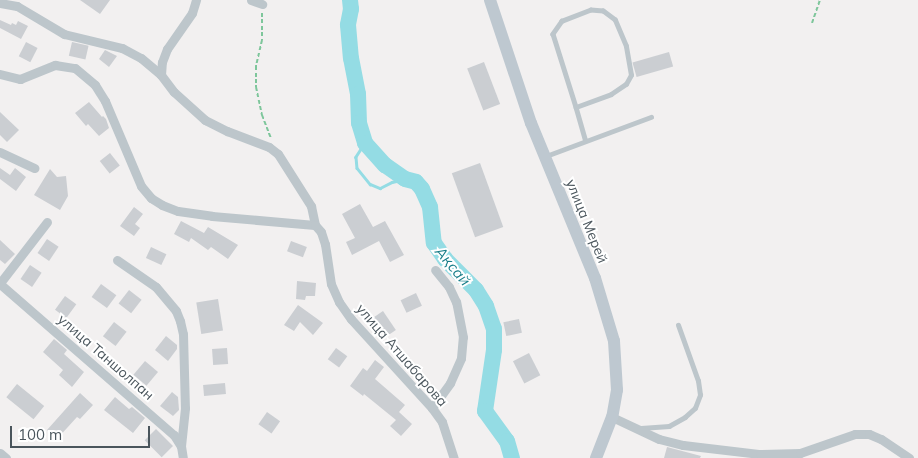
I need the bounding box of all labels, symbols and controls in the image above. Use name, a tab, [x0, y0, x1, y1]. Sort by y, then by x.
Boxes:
street label: улица Мерей	[563, 177, 611, 265]
water label: Ақсай	[432, 243, 474, 289]
street label: улица Атшабарова	[353, 300, 451, 410]
street label: улица Таншолпан	[55, 311, 157, 403]
scale bar	[12, 416, 152, 448]
text: 100 m	[18, 425, 62, 444]

